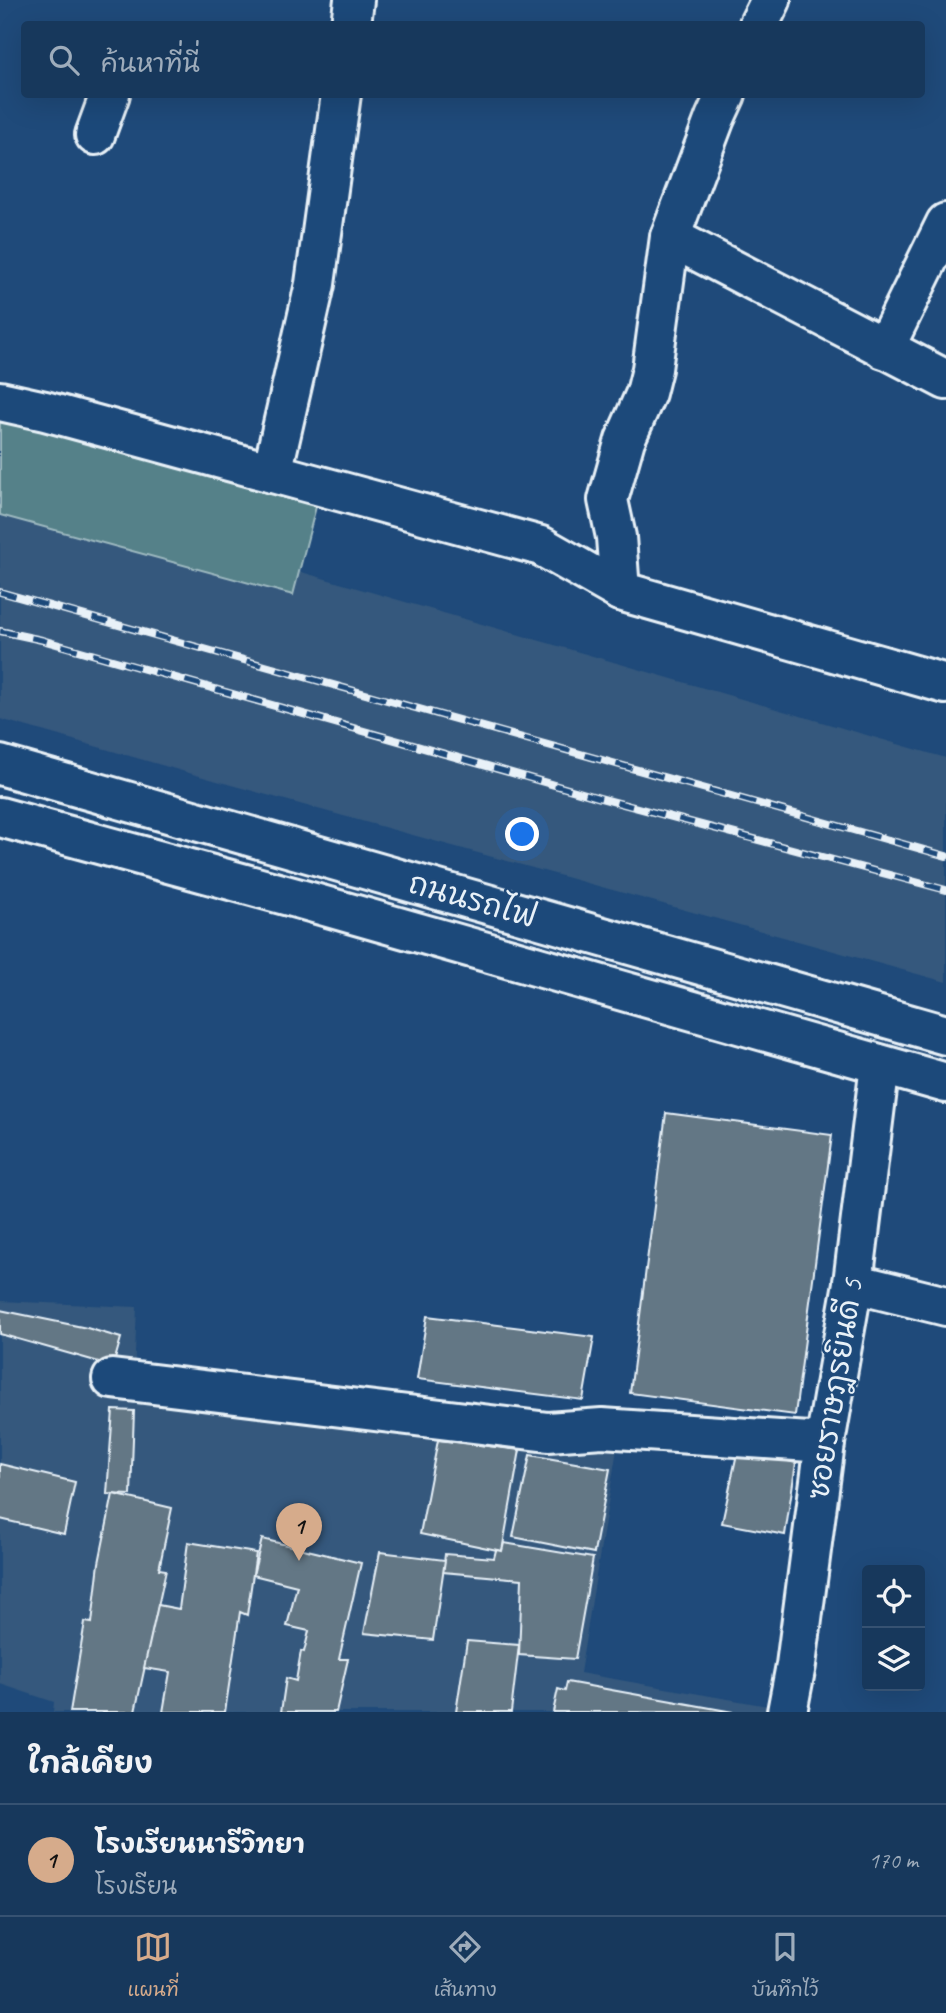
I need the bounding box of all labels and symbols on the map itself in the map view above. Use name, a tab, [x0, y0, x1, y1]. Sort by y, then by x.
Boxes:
your location	[505, 817, 539, 851]
street label: ถนนรถไฟ	[405, 863, 542, 936]
street label: ซอยราษฎรยินดี 5	[799, 1274, 872, 1502]
pin: 1	[276, 1503, 322, 1561]

